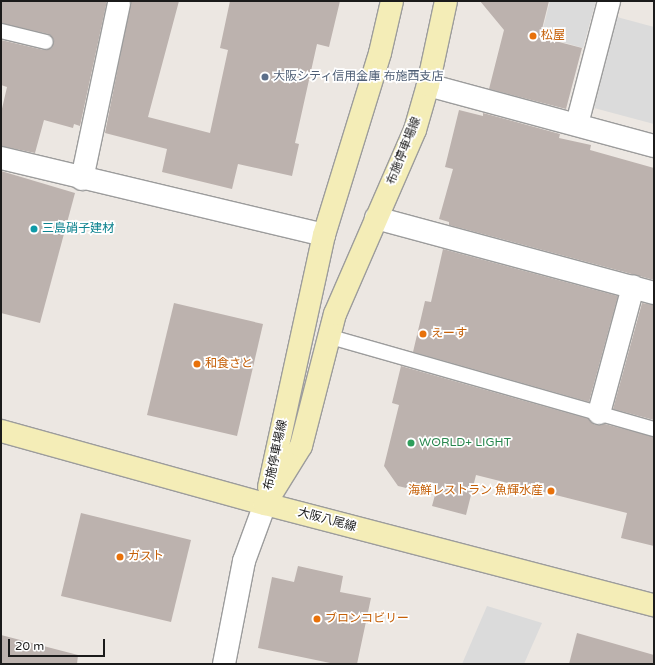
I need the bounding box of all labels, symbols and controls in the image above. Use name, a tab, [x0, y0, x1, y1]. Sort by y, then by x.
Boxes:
place label: 松屋	[541, 29, 565, 43]
marker: 松屋	[528, 31, 538, 41]
place label: 大阪シティ信用金庫 布施西支店	[273, 70, 444, 84]
marker: 大阪シティ信用金庫 布施西支店	[260, 72, 270, 82]
street label: 布施停車場線	[384, 115, 424, 187]
place label: 三島硝子建材	[42, 222, 114, 236]
marker: 三島硝子建材	[29, 224, 39, 234]
place label: えーす	[431, 327, 467, 341]
marker: えーす	[418, 329, 428, 339]
place label: 和食さと	[205, 357, 253, 371]
marker: 和食さと	[192, 359, 202, 369]
street label: 布施停車場線	[261, 418, 291, 492]
place label: WORLD+ LIGHT	[419, 436, 511, 450]
marker: WORLD+ LIGHT	[406, 438, 416, 448]
place label: 海鮮レストラン 魚輝水産	[408, 484, 543, 498]
marker: 海鮮レストラン 魚輝水産	[546, 486, 556, 496]
street label: 大阪八尾線	[296, 505, 358, 535]
place label: ガスト	[128, 550, 164, 564]
marker: ガスト	[115, 552, 125, 562]
place label: ブロンコビリー	[325, 612, 409, 626]
marker: ブロンコビリー	[312, 614, 322, 624]
scale bar	[10, 631, 107, 657]
text: 20 m	[15, 639, 44, 653]

